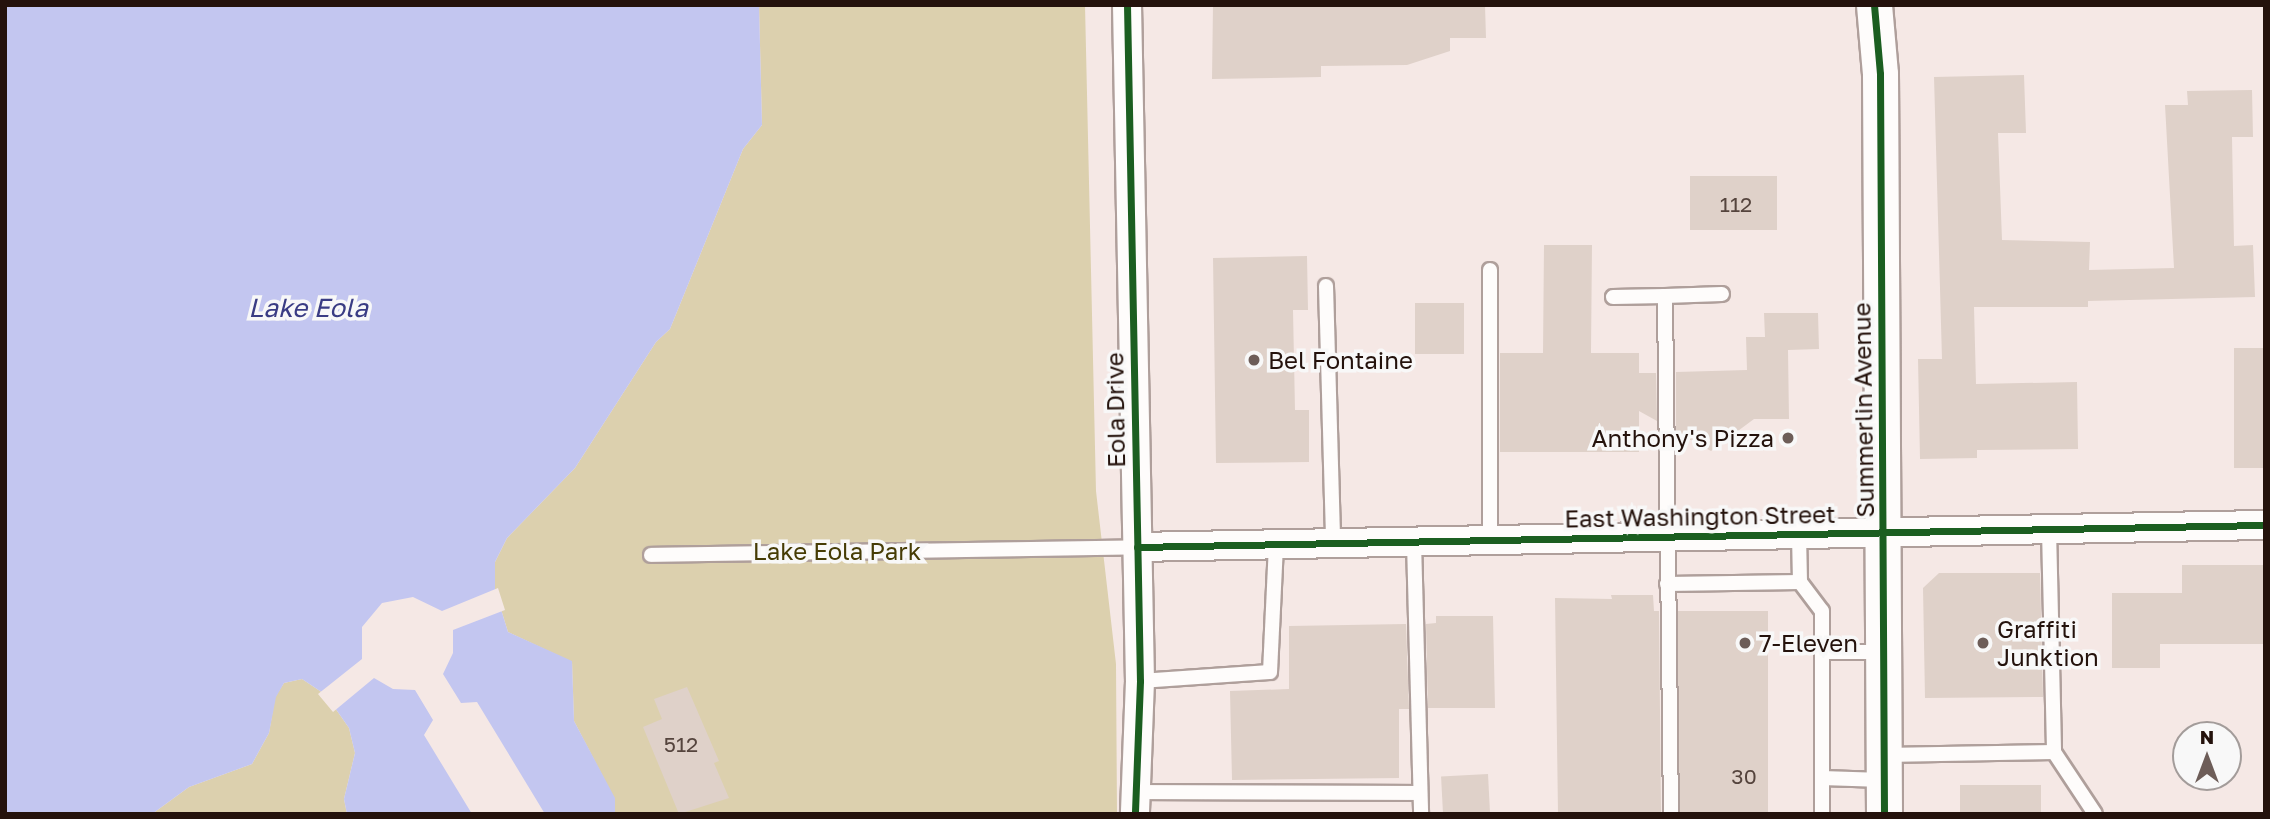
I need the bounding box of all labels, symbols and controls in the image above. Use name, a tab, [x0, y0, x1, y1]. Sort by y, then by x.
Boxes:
house number: 112	[1720, 191, 1752, 217]
water label: Lake Eola	[248, 292, 368, 324]
street label: Summerlin Avenue	[1847, 302, 1879, 518]
place label: Bel Fontaine	[1268, 346, 1413, 374]
street label: Eola Drive	[1100, 352, 1130, 468]
marker: Bel Fontaine	[1246, 352, 1262, 368]
place label: Anthony's Pizza	[1592, 424, 1774, 452]
marker: Anthony's Pizza	[1780, 430, 1796, 446]
street label: East Washington Street	[1564, 499, 1836, 533]
park label: Lake Eola Park	[753, 537, 921, 565]
place label: Graffiti Junktion	[1997, 615, 2099, 671]
place label: 7-Eleven	[1759, 629, 1858, 657]
marker: 7-Eleven	[1737, 635, 1753, 651]
marker: Graffiti Junktion	[1975, 635, 1991, 651]
north arrow	[2172, 721, 2242, 791]
text: N	[2200, 725, 2214, 748]
house number: 512	[664, 731, 698, 757]
house number: 30	[1731, 763, 1757, 789]

